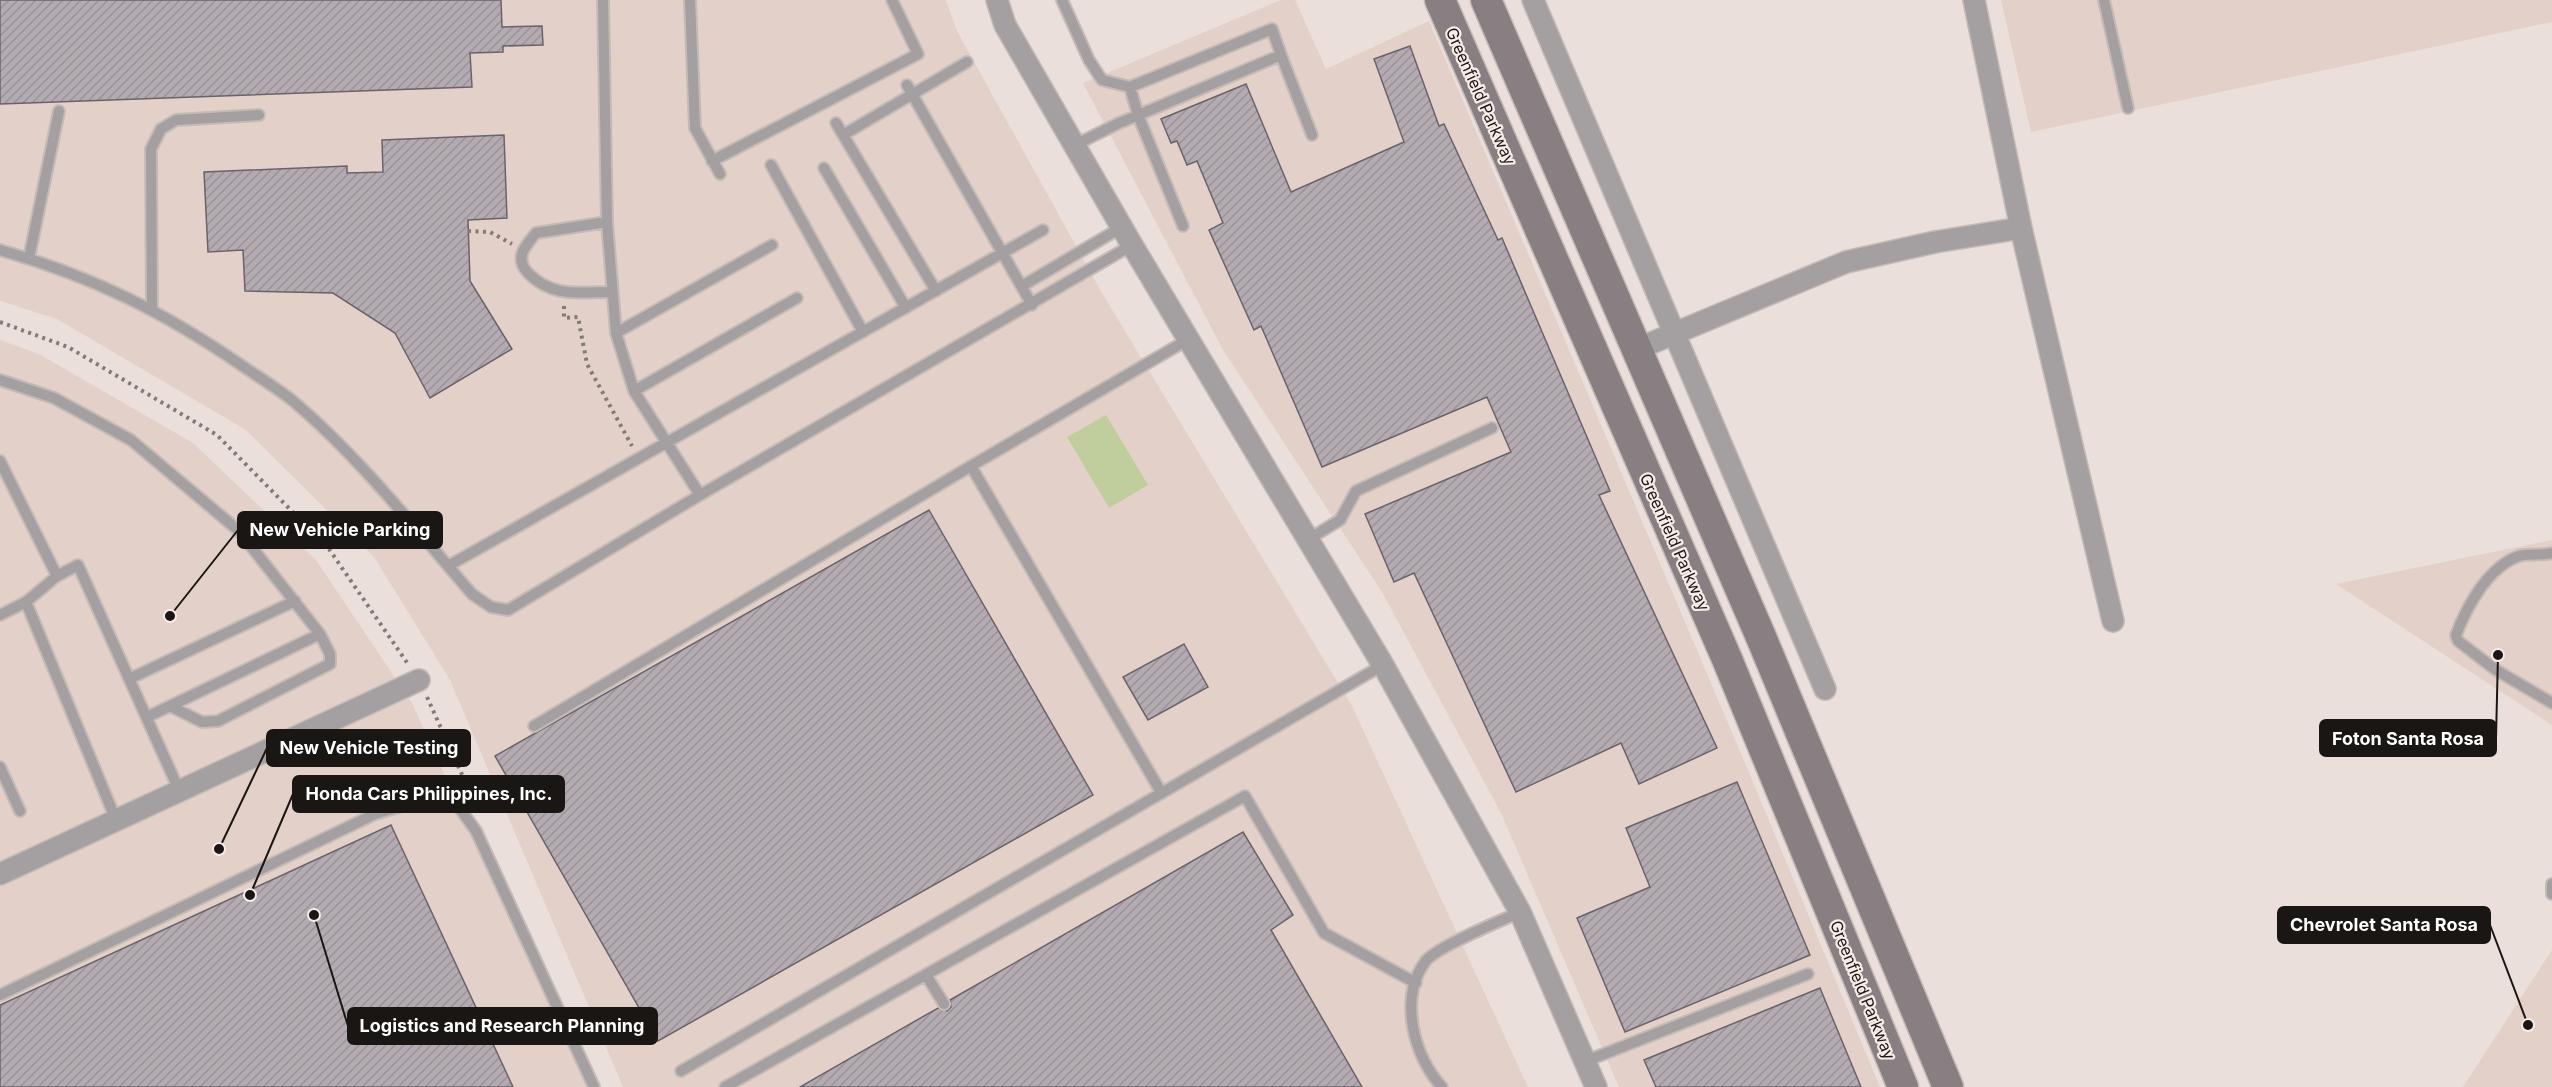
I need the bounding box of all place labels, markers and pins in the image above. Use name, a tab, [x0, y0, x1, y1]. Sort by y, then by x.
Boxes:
callout: New Vehicle Parking	[238, 512, 442, 548]
callout: Foton Santa Rosa	[2320, 720, 2496, 756]
callout: New Vehicle Testing	[267, 730, 470, 766]
callout: Honda Cars Philippines, Inc.	[293, 776, 564, 812]
callout: Chevrolet Santa Rosa	[2278, 907, 2490, 943]
callout: Logistics and Research Planning	[348, 1008, 657, 1044]

